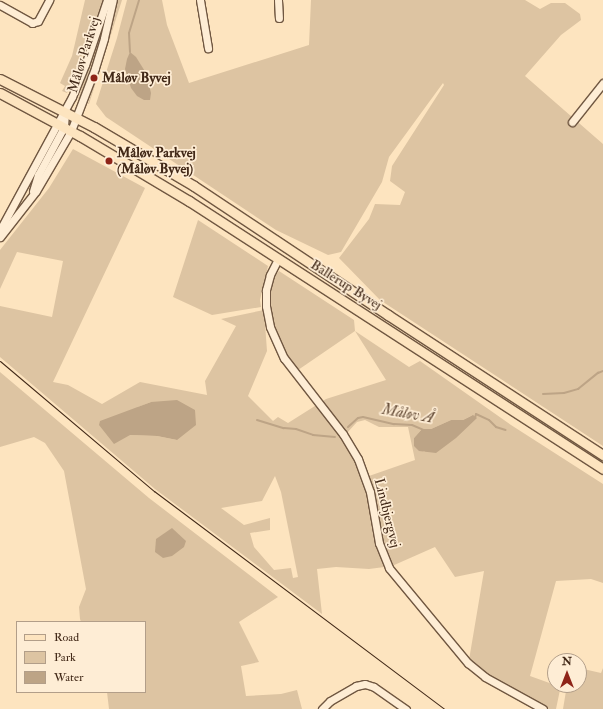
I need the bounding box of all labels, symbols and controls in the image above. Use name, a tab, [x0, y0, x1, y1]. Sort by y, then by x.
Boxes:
street label: Måløv Parkvej	[64, 15, 104, 95]
place label: Måløv Byvej	[102, 70, 171, 86]
marker: Måløv Byvej	[89, 73, 99, 83]
place label: Måløv Parkvej (Måløv Byvej)	[117, 145, 196, 178]
marker: Måløv Parkvej (Måløv Byvej)	[104, 156, 114, 166]
street label: Ballerup Byvej	[307, 257, 385, 313]
water label: Måløv Å	[381, 401, 435, 427]
street label: Lindbjergvej	[370, 476, 404, 550]
legend	[16, 621, 146, 693]
text: Road	[54, 630, 79, 645]
text: Park	[54, 650, 76, 665]
north arrow	[547, 653, 587, 693]
text: N	[562, 655, 572, 668]
text: Water	[54, 670, 83, 685]

